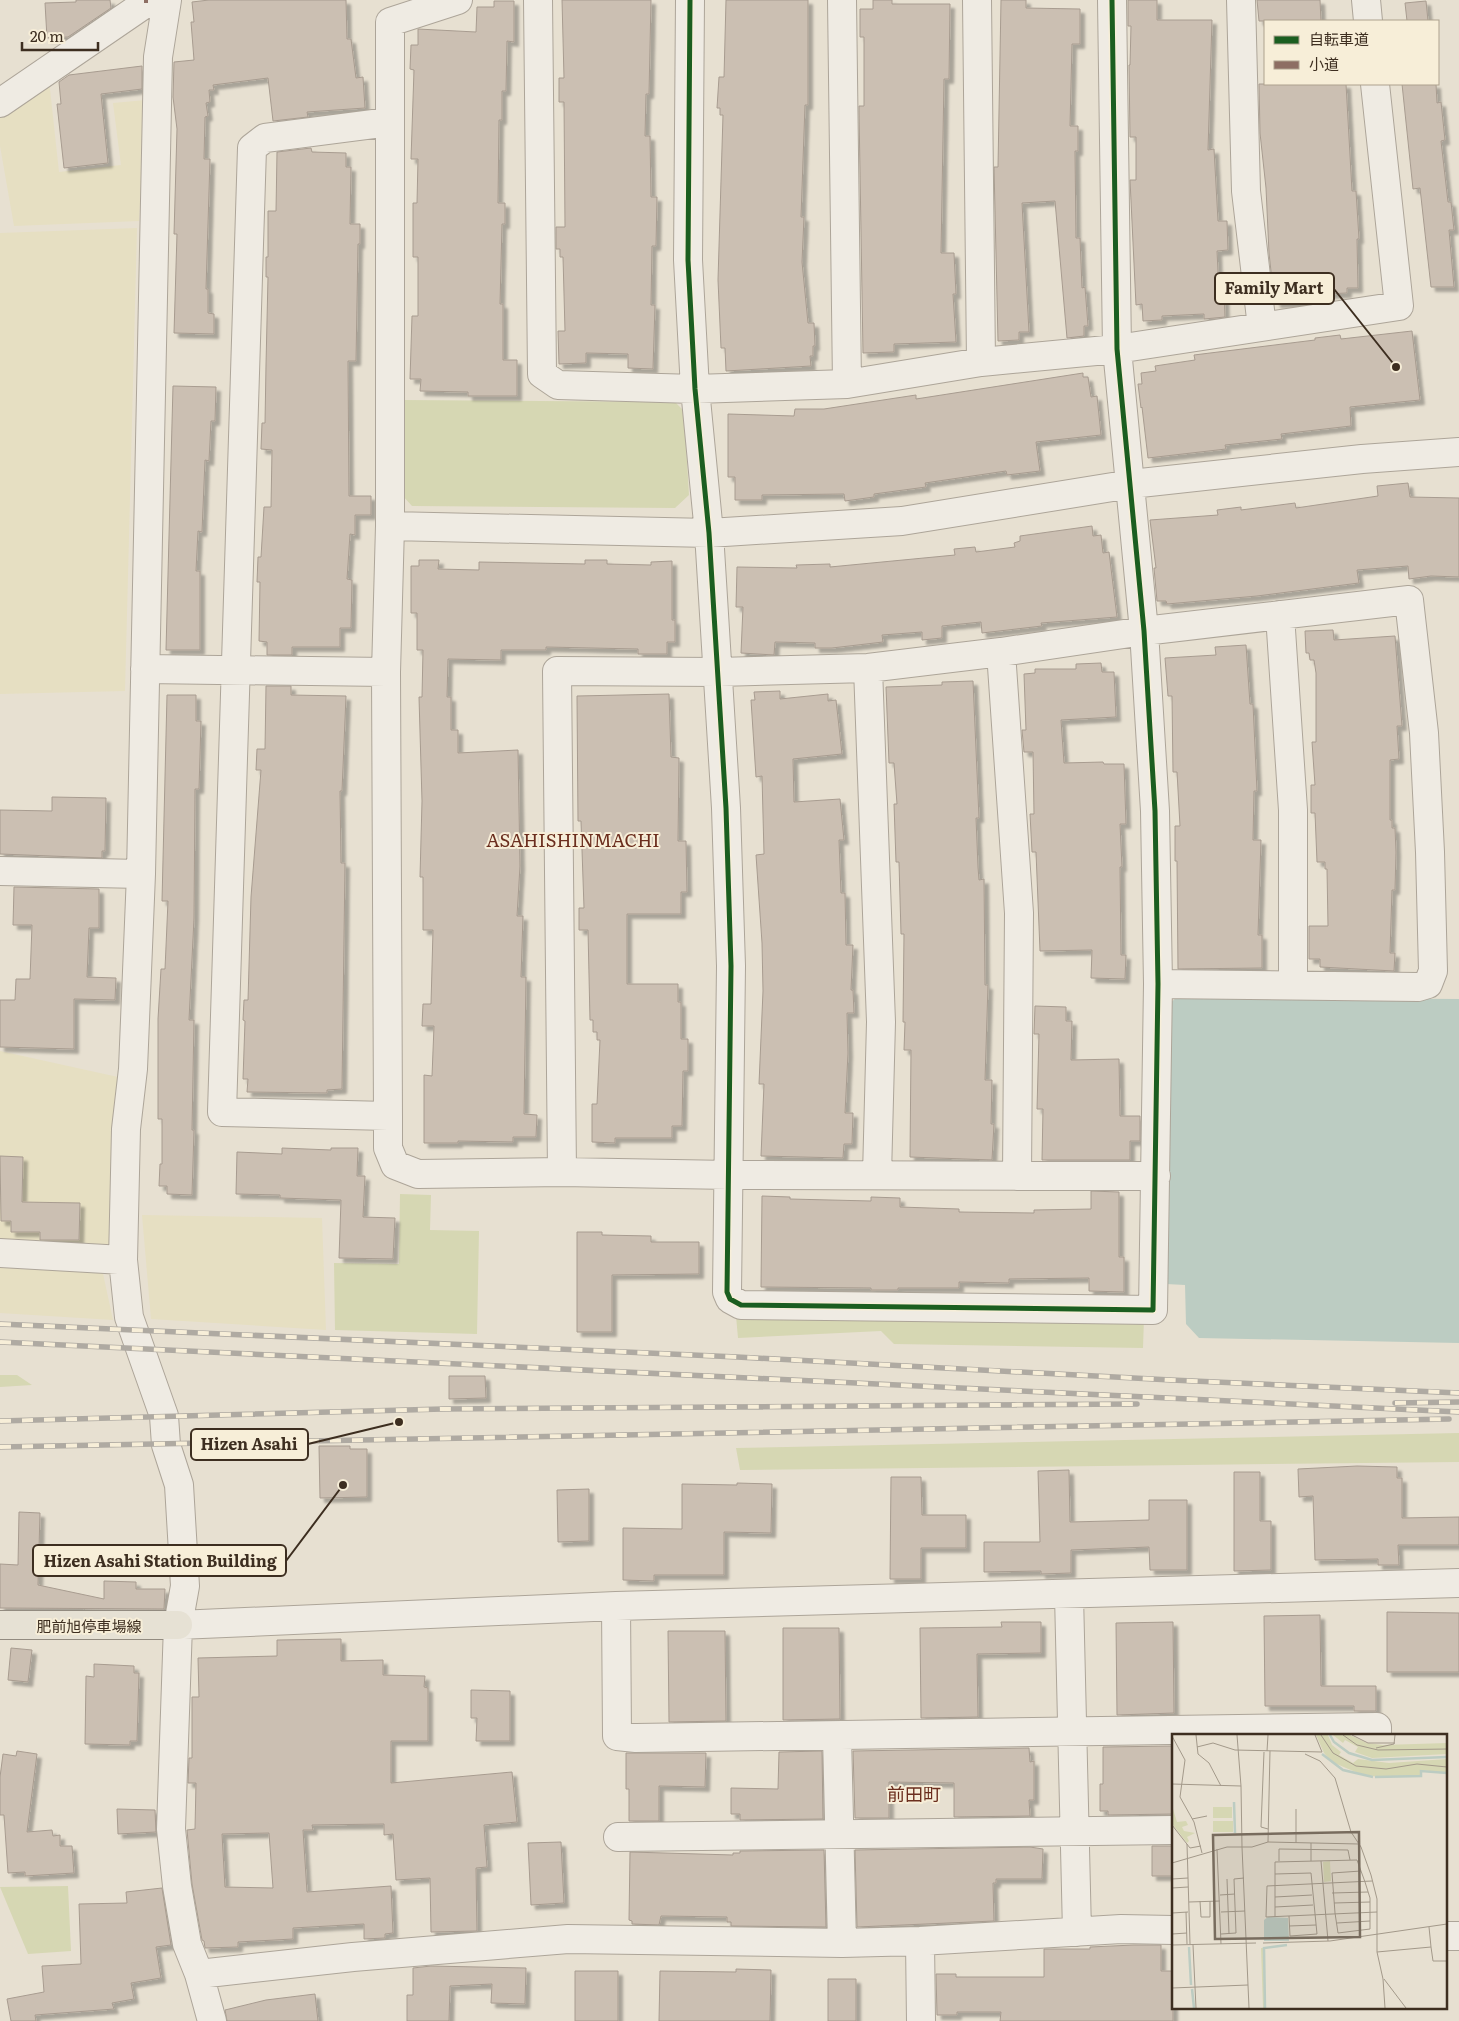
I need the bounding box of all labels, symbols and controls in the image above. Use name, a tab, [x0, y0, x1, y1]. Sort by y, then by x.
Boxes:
scale bar	[22, 20, 99, 52]
legend	[1264, 20, 1439, 85]
text: 20 m	[30, 24, 64, 47]
text: 自転車道	[1309, 27, 1369, 50]
text: 小道	[1309, 52, 1339, 75]
callout: Family Mart	[1215, 273, 1334, 304]
text: Family Mart	[1224, 275, 1324, 299]
district label: ASAHISHINMACHI	[486, 826, 660, 853]
callout: Hizen Asahi	[191, 1429, 308, 1460]
text: Hizen Asahi	[200, 1431, 298, 1455]
callout: Hizen Asahi Station Building	[33, 1545, 286, 1576]
text: Hizen Asahi Station Building	[43, 1548, 277, 1572]
street label: 肥前旭停車場線	[36, 1614, 142, 1637]
inset map	[1172, 1734, 1446, 2008]
district label: 前田町	[887, 1780, 941, 1807]

